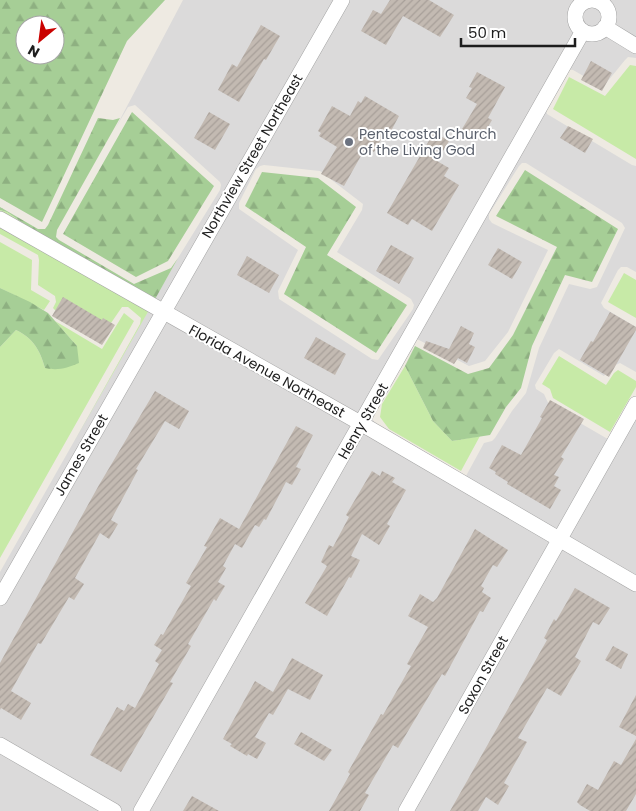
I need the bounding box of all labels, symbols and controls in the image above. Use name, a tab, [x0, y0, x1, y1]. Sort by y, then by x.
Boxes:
north arrow	[15, 15, 65, 65]
scale bar	[461, 15, 575, 47]
text: 50 m	[468, 22, 506, 43]
text: N	[24, 40, 43, 63]
street label: Northview Street Northeast	[197, 70, 307, 242]
place label: Pentecostal Church of the Living God	[359, 124, 496, 160]
marker: Pentecostal Church of the Living God	[343, 136, 355, 148]
street label: Florida Avenue Northeast	[185, 320, 349, 422]
street label: Henry Street	[333, 379, 393, 463]
street label: James Street	[49, 410, 113, 500]
street label: Saxon Street	[453, 632, 513, 718]

